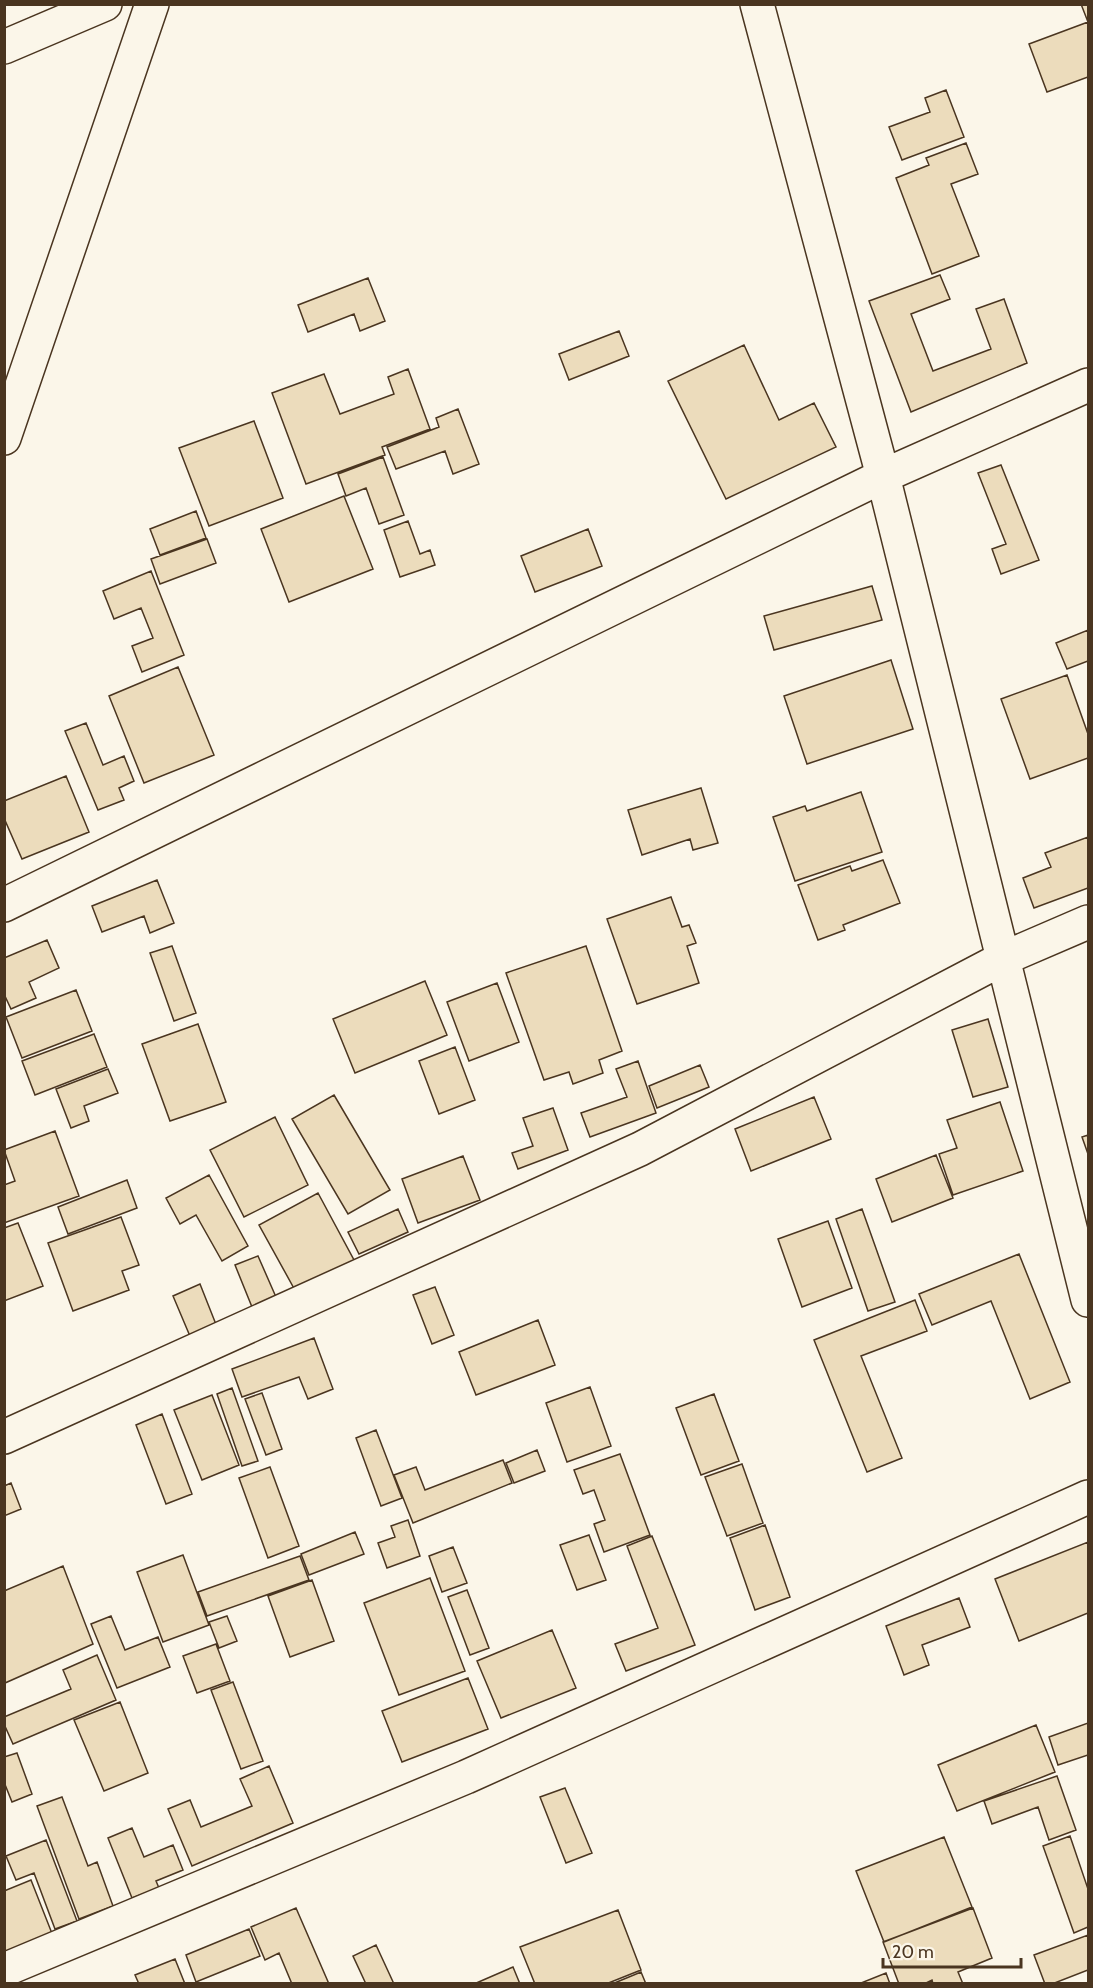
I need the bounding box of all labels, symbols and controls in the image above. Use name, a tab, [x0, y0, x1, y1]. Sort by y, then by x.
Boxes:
scale bar	[883, 1931, 1021, 1969]
text: 20 m	[892, 1941, 934, 1963]

